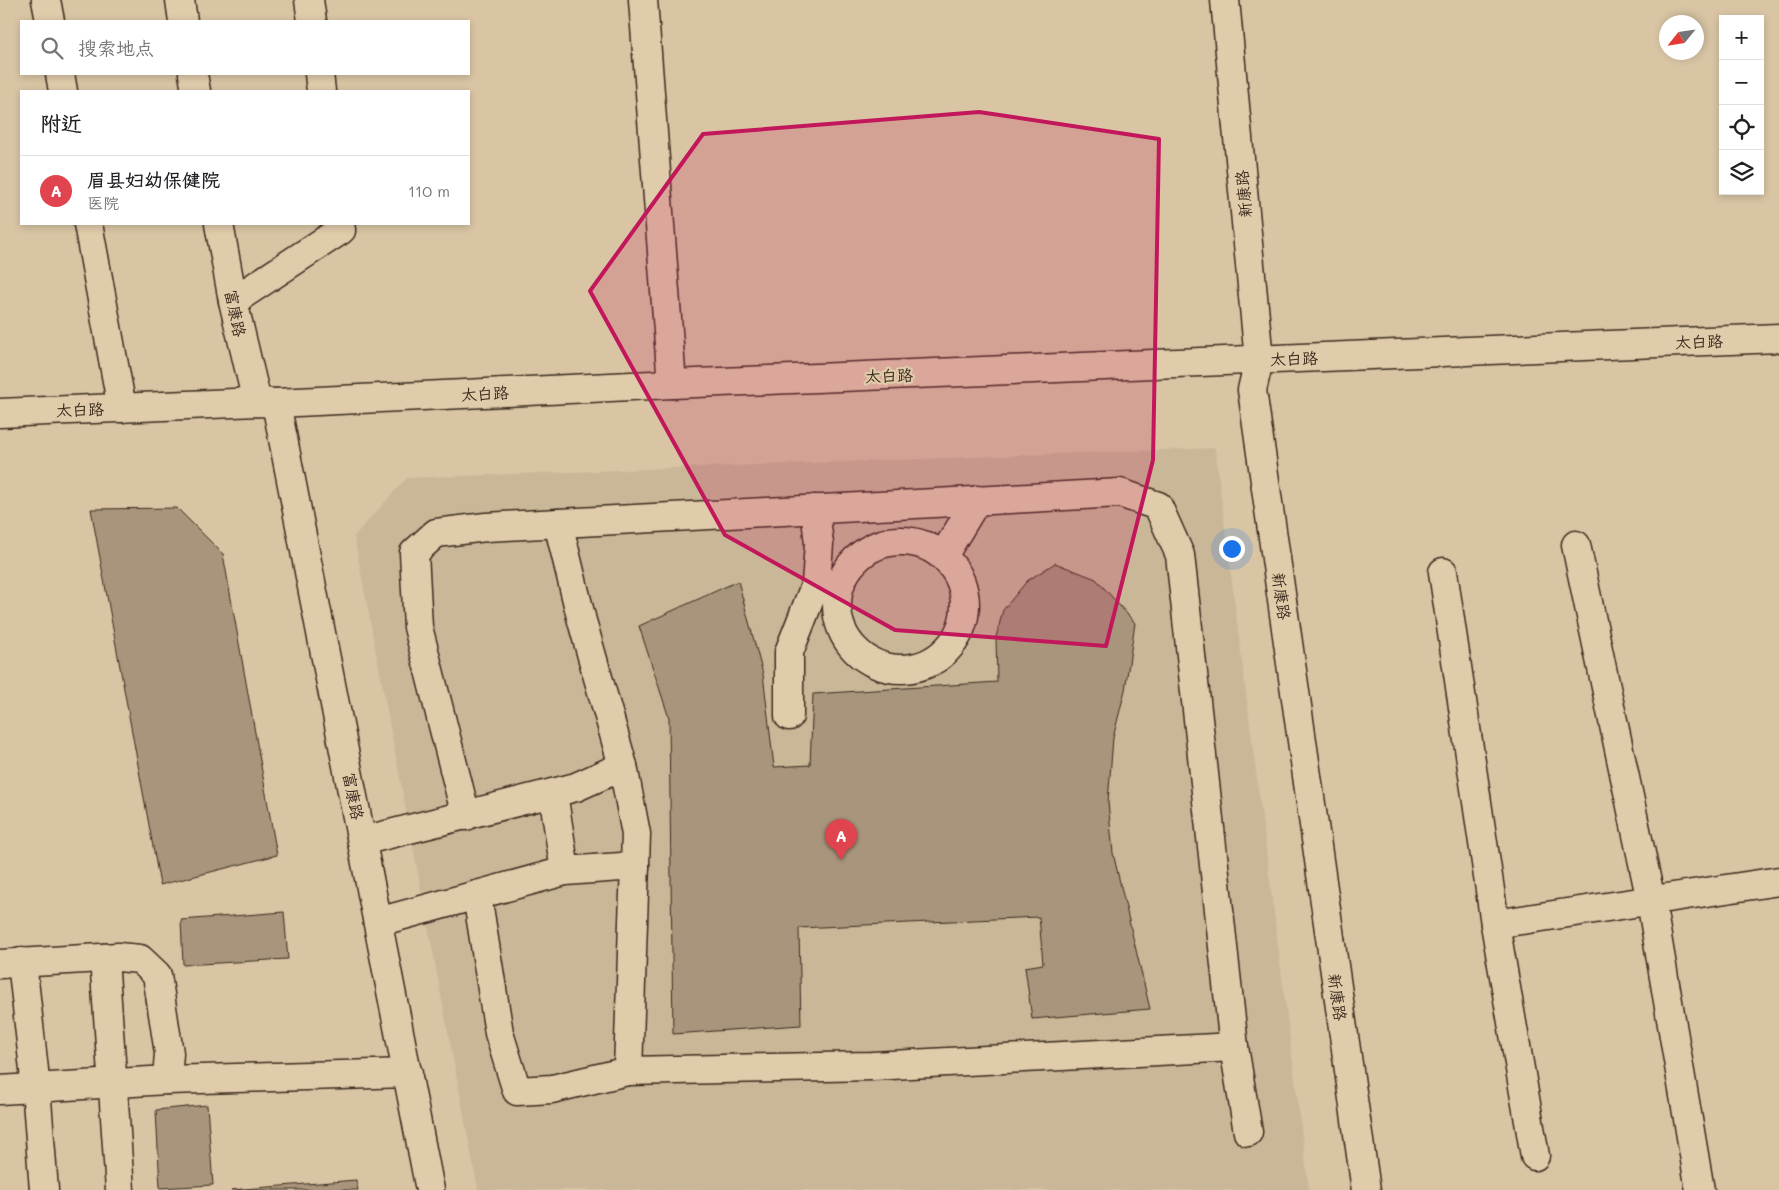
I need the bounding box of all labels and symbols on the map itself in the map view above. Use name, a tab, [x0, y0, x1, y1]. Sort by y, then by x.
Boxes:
north arrow	[1659, 15, 1704, 60]
street label: 新康路	[1230, 169, 1256, 219]
street label: 富康路	[221, 287, 251, 339]
street label: 太白路	[1675, 330, 1723, 352]
street label: 太白路	[1270, 347, 1318, 369]
street label: 太白路	[865, 364, 913, 386]
street label: 太白路	[460, 381, 510, 405]
street label: 太白路	[56, 398, 104, 420]
your location	[1219, 536, 1245, 562]
street label: 新康路	[1268, 571, 1296, 621]
street label: 富康路	[339, 770, 369, 822]
pin: A	[825, 819, 857, 860]
street label: 新康路	[1324, 972, 1352, 1022]

